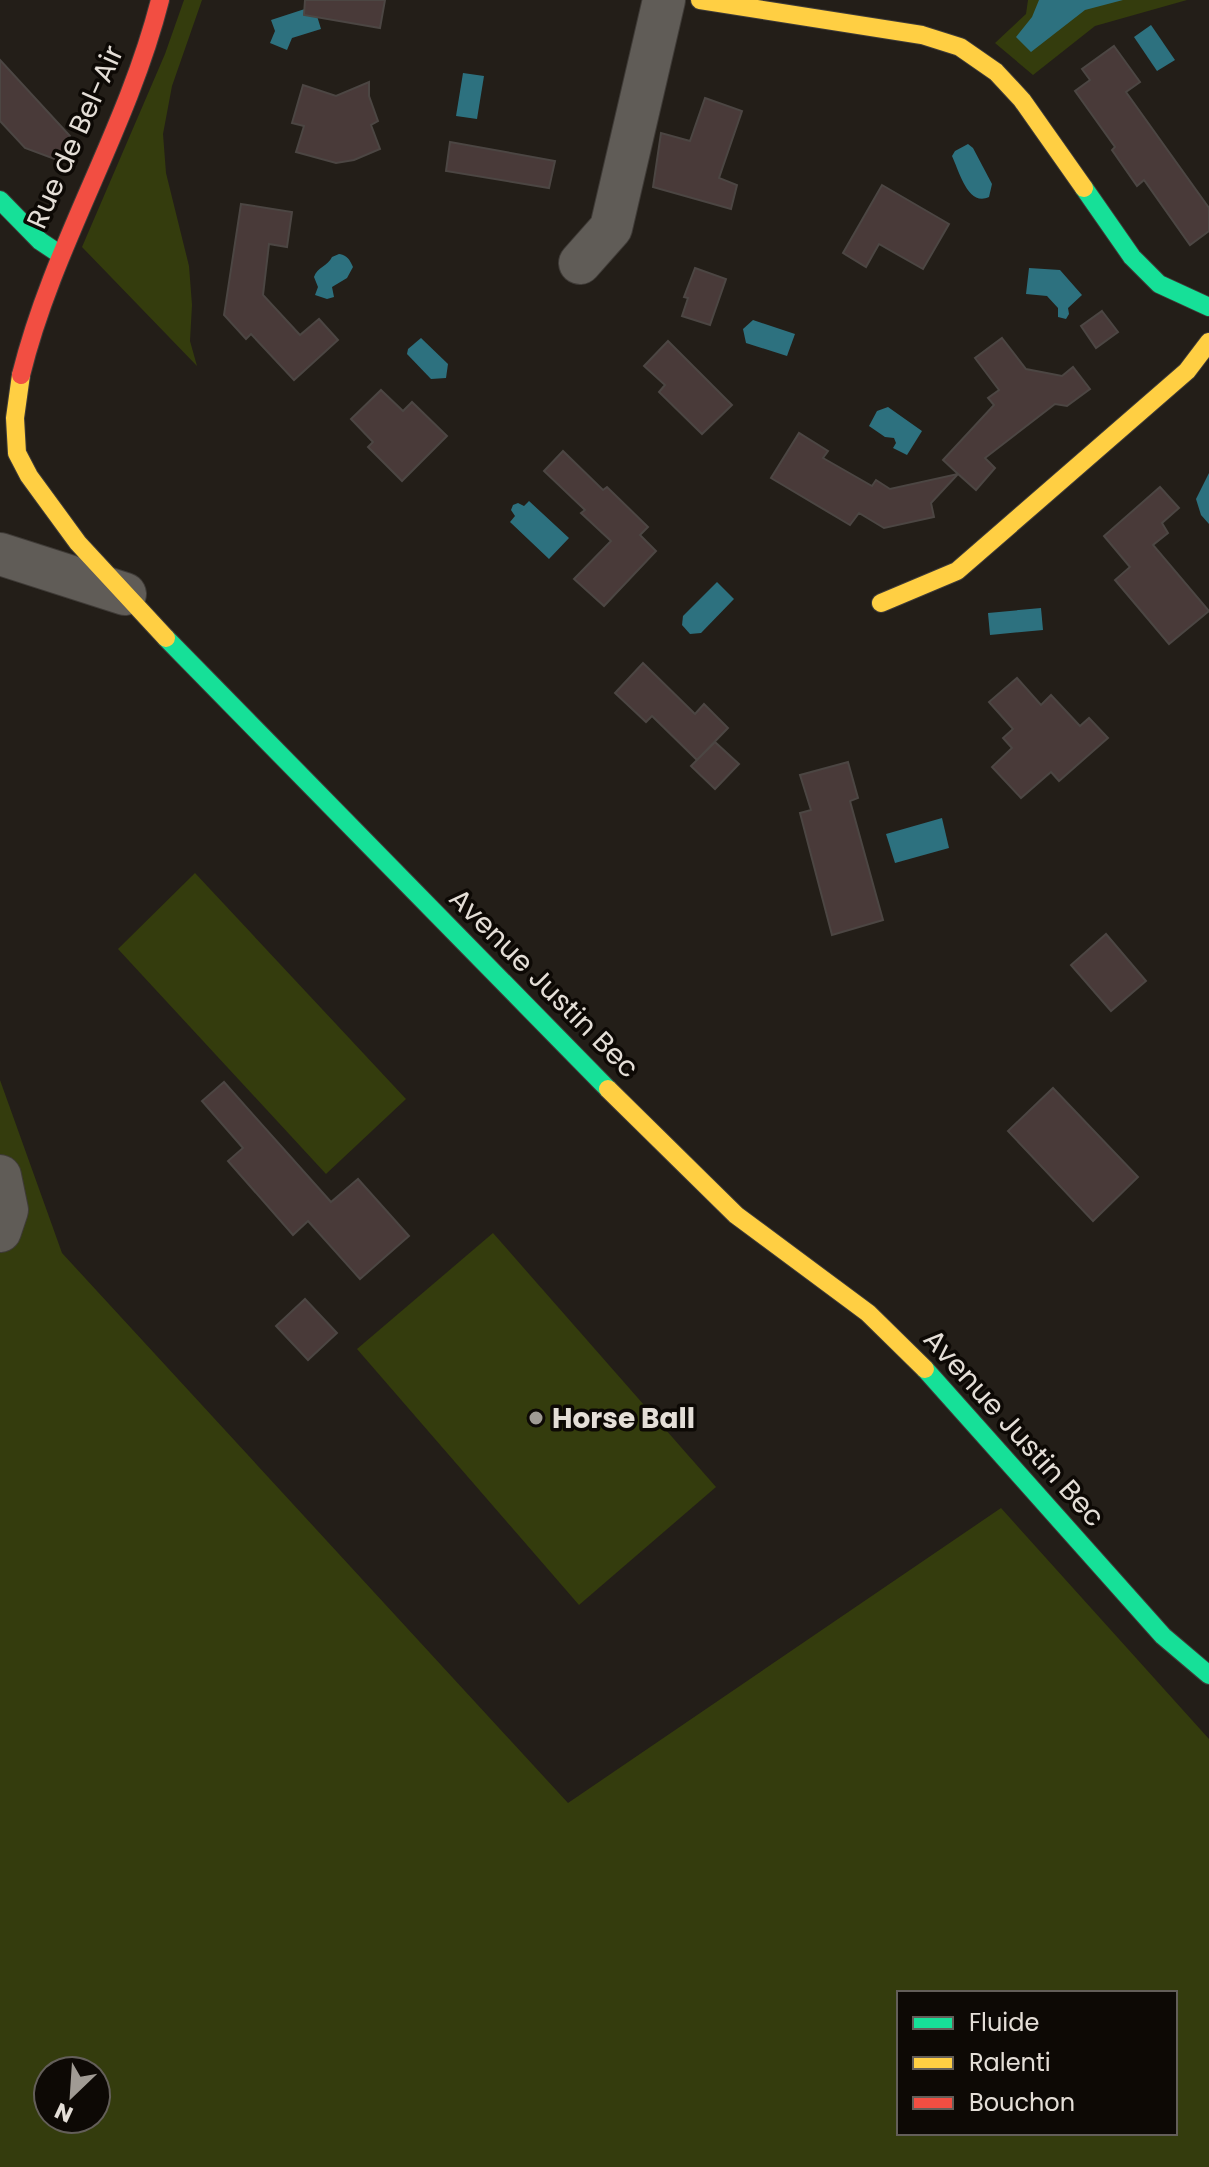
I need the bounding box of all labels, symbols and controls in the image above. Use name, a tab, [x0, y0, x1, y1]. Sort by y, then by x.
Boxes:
street label: Rue de Bel-Air	[17, 39, 133, 235]
street label: Avenue Justin Bec	[440, 879, 648, 1087]
street label: Avenue Justin Bec	[915, 1321, 1113, 1535]
place label: Horse Ball	[552, 1399, 695, 1438]
marker: Horse Ball	[527, 1409, 545, 1427]
legend	[897, 1991, 1177, 2135]
text: Fluide	[969, 2006, 1039, 2039]
text: Ralenti	[969, 2046, 1051, 2079]
north arrow	[32, 2055, 112, 2135]
text: Bouchon	[969, 2086, 1075, 2119]
text: N	[50, 2095, 78, 2130]

